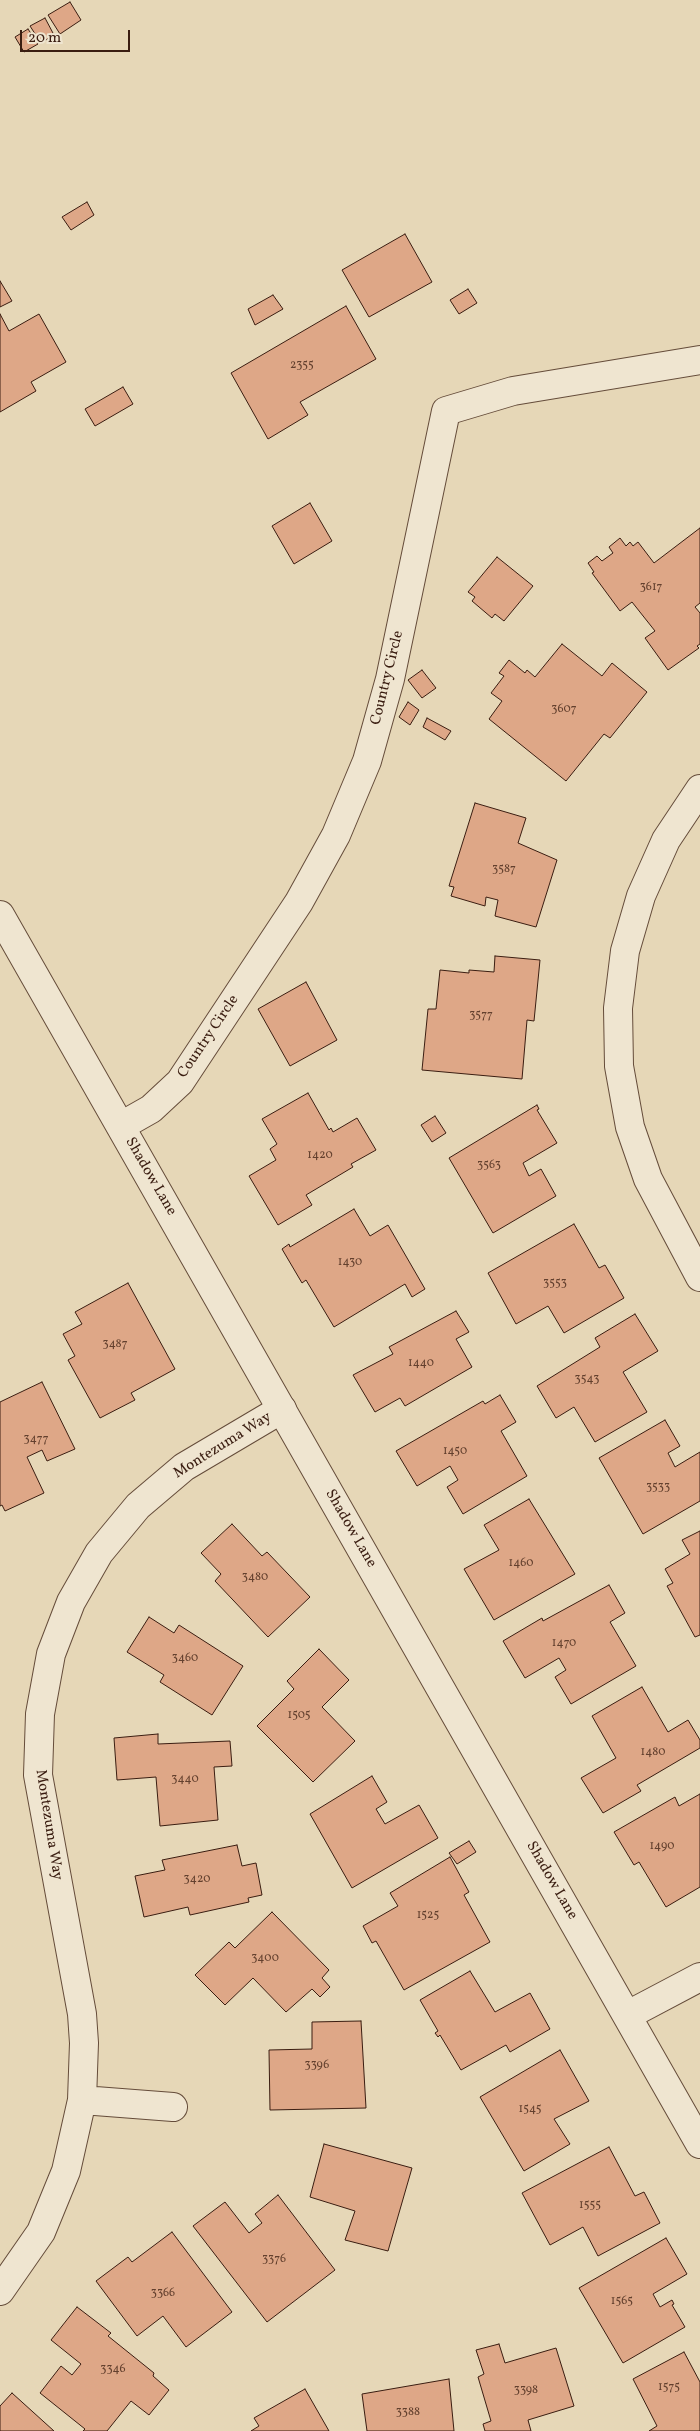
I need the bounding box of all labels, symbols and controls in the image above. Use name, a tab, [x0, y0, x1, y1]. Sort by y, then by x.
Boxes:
scale bar	[22, 20, 132, 52]
text: 20 m	[28, 28, 61, 49]
house number: 2355	[290, 359, 314, 373]
house number: 3617	[640, 581, 662, 595]
street label: Country Circle	[368, 629, 408, 727]
house number: 3607	[551, 703, 577, 717]
house number: 3587	[492, 863, 516, 877]
street label: Country Circle	[175, 992, 243, 1082]
house number: 3577	[469, 1009, 493, 1023]
street label: Shadow Lane	[120, 1135, 180, 1219]
house number: 1420	[307, 1149, 333, 1163]
house number: 3563	[477, 1159, 501, 1173]
house number: 1430	[338, 1256, 362, 1270]
house number: 3553	[543, 1277, 567, 1291]
house number: 3487	[103, 1338, 127, 1352]
house number: 1440	[408, 1357, 434, 1371]
house number: 3543	[575, 1373, 599, 1387]
street label: Montezuma Way	[171, 1409, 275, 1483]
house number: 3477	[24, 1433, 48, 1447]
house number: 1450	[443, 1445, 467, 1459]
house number: 3533	[646, 1481, 670, 1495]
street label: Shadow Lane	[320, 1487, 380, 1571]
house number: 1460	[509, 1557, 533, 1571]
house number: 3480	[242, 1571, 268, 1585]
house number: 1470	[552, 1637, 576, 1651]
house number: 3460	[172, 1652, 198, 1666]
house number: 1505	[287, 1709, 311, 1723]
house number: 1480	[641, 1746, 665, 1760]
street label: Montezuma Way	[30, 1768, 66, 1882]
house number: 3440	[171, 1773, 199, 1787]
street label: Shadow Lane	[521, 1839, 581, 1923]
house number: 1490	[649, 1840, 675, 1854]
house number: 3420	[184, 1873, 210, 1887]
house number: 1525	[417, 1909, 439, 1923]
house number: 3400	[251, 1952, 279, 1966]
house number: 3396	[305, 2059, 329, 2073]
house number: 1545	[518, 2103, 542, 2117]
house number: 1555	[579, 2199, 601, 2213]
house number: 3376	[262, 2253, 286, 2267]
house number: 3366	[151, 2287, 175, 2301]
house number: 1565	[611, 2295, 633, 2309]
house number: 3346	[100, 2363, 126, 2377]
house number: 1575	[658, 2381, 680, 2395]
house number: 3398	[514, 2384, 538, 2398]
house number: 3388	[396, 2406, 420, 2420]

